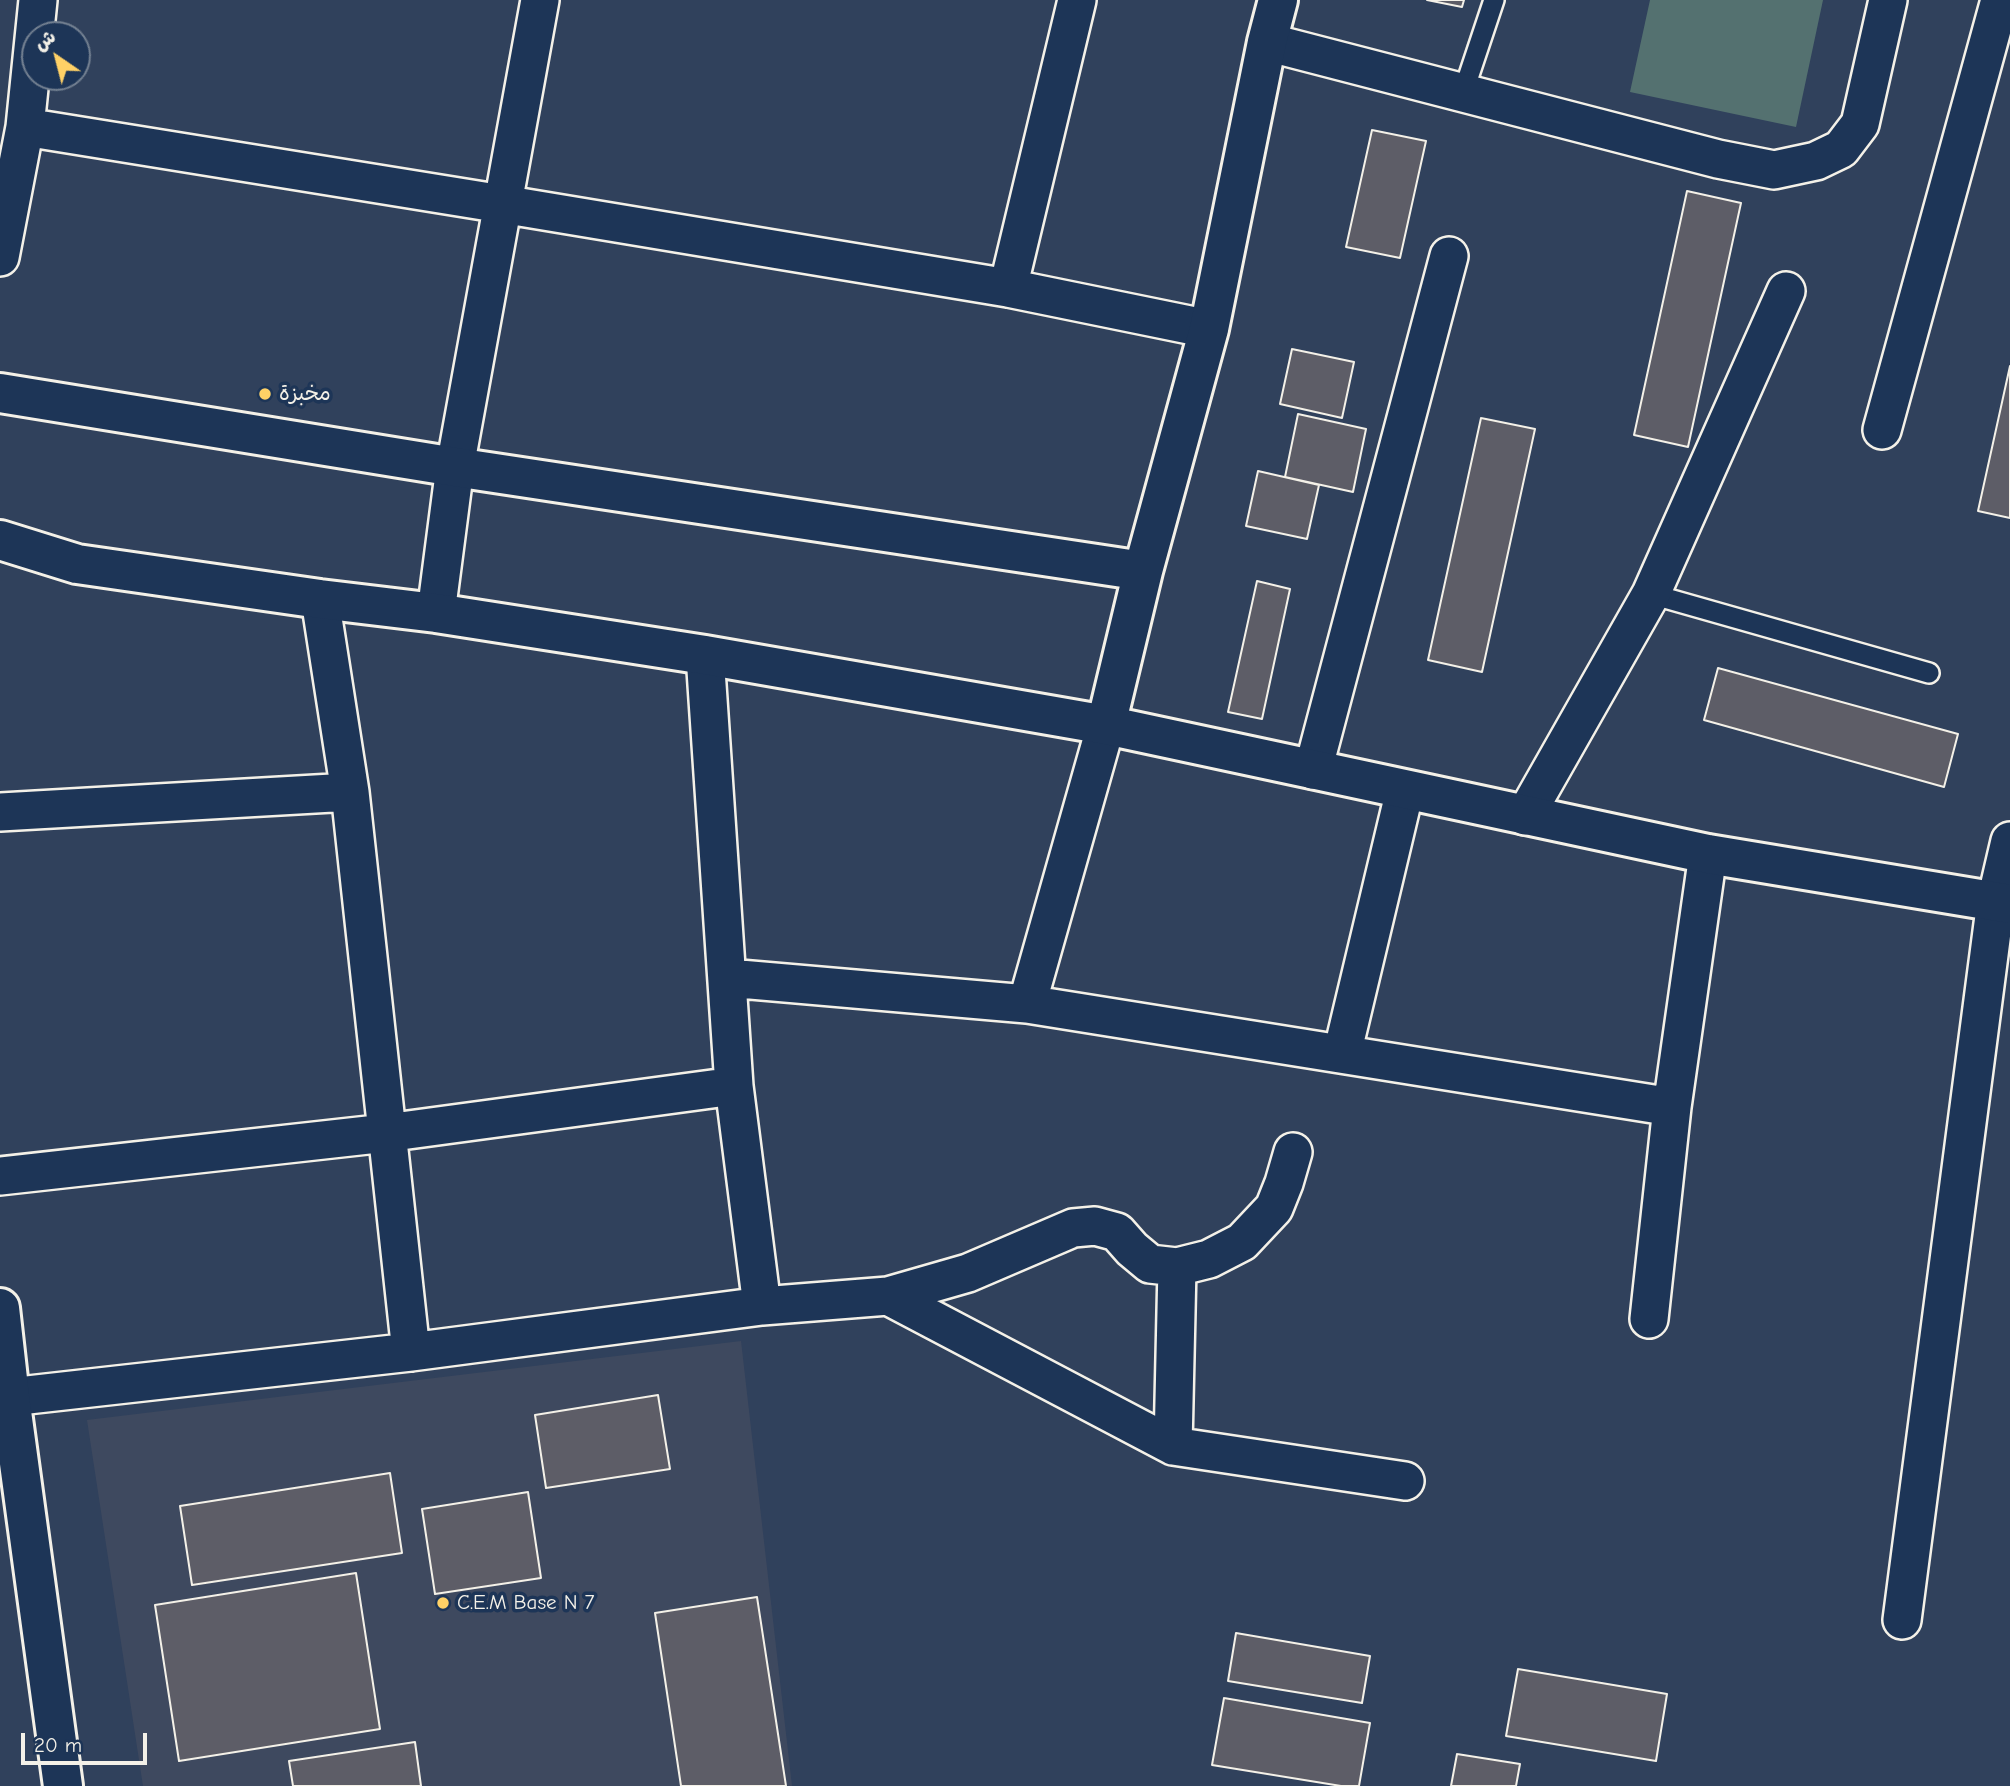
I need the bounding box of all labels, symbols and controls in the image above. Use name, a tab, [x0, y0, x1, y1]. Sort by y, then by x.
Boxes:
north arrow	[21, 21, 91, 91]
text: ش	[30, 25, 60, 55]
place label: مخبزة	[279, 381, 331, 407]
marker: مخبزة	[257, 386, 273, 402]
place label: C.E.M Base N 7	[457, 1590, 594, 1616]
marker: C.E.M Base N 7	[435, 1595, 451, 1611]
scale bar	[24, 1720, 150, 1764]
text: 20 m	[34, 1733, 82, 1757]

